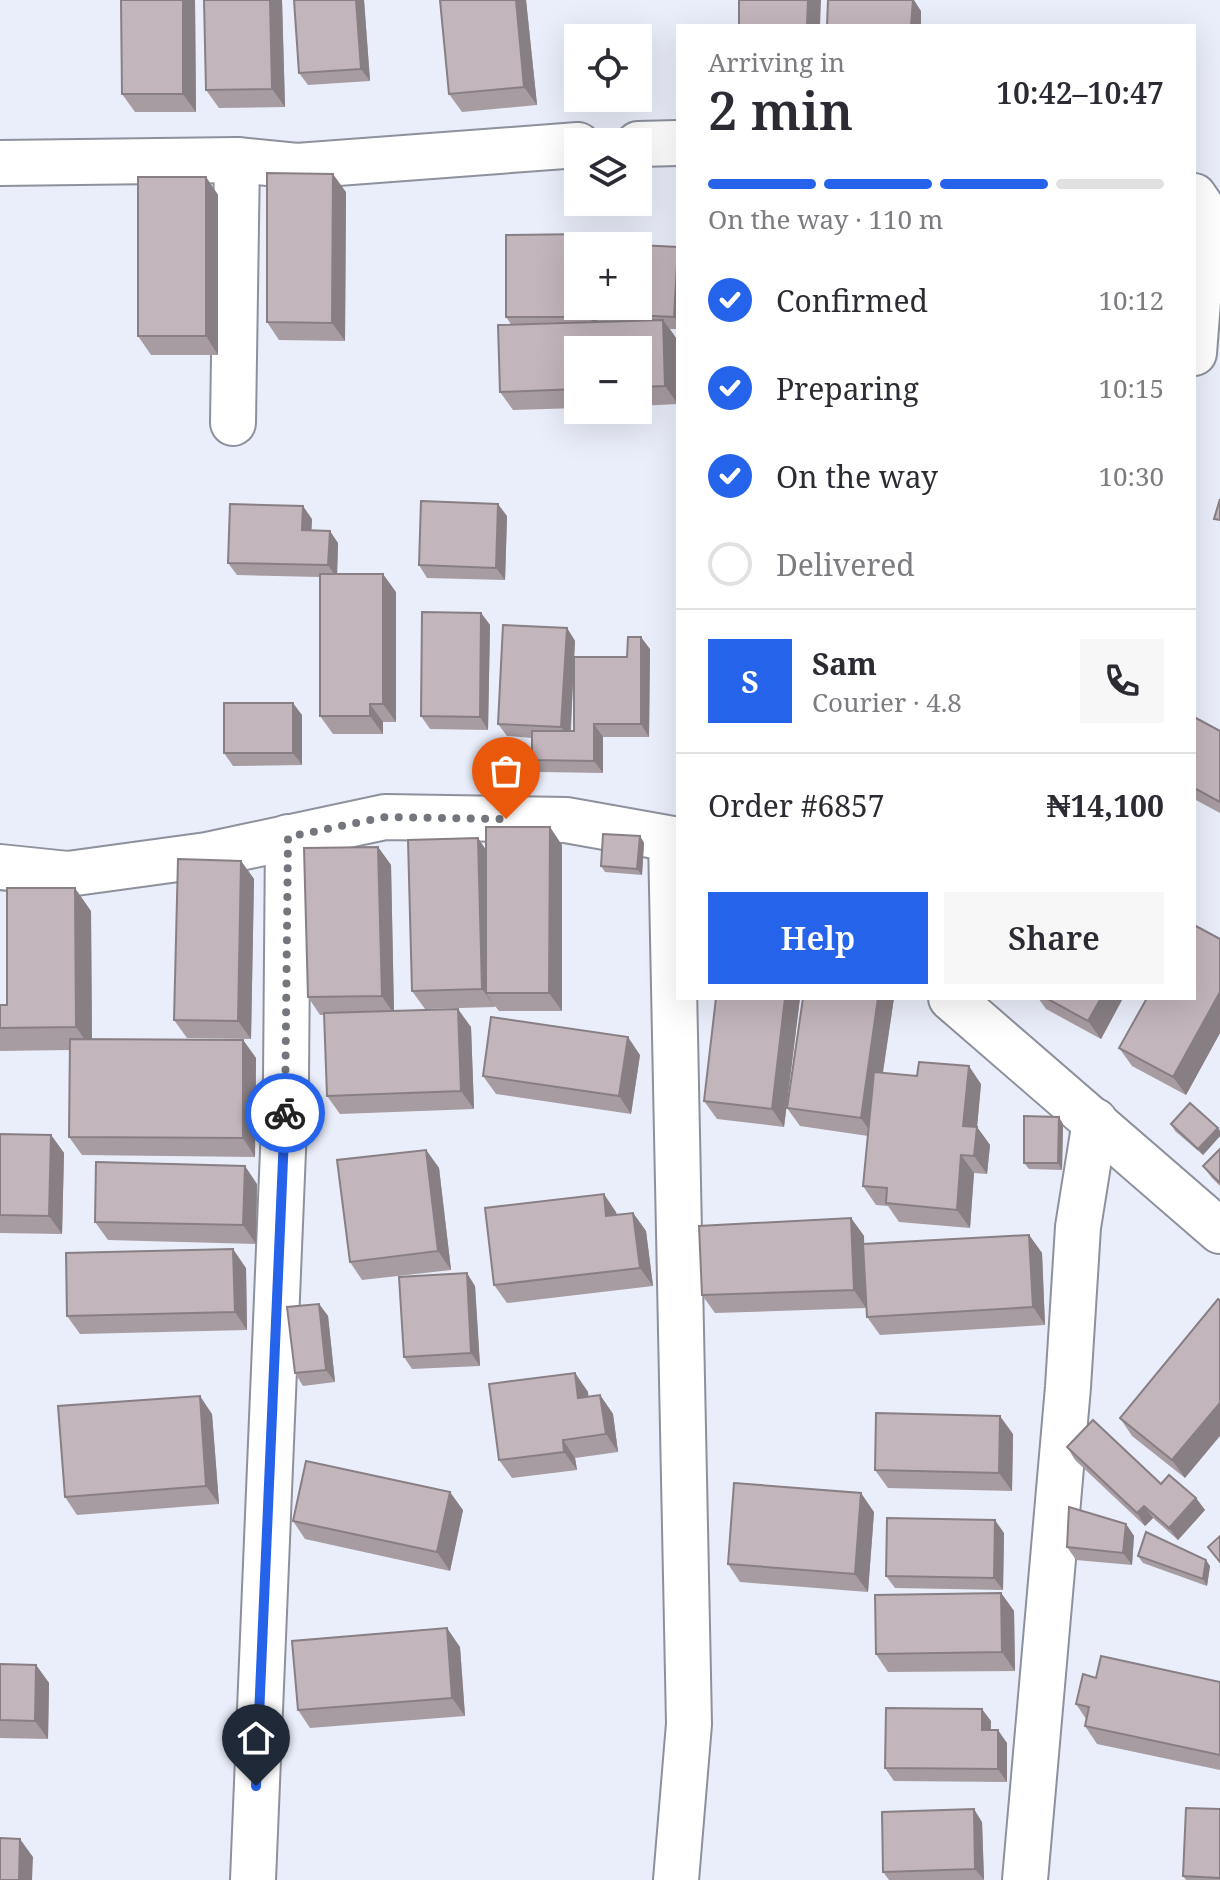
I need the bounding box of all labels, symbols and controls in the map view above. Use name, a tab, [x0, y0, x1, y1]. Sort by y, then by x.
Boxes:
map controls	[564, 24, 652, 424]
button: locate	[564, 24, 652, 112]
text: Arriving in	[708, 44, 845, 80]
text: 10:42–10:47	[996, 72, 1164, 113]
text: 2 min	[708, 74, 853, 145]
button: layers	[564, 128, 652, 216]
text: On the way · 110 m	[708, 201, 943, 237]
button: +	[564, 232, 652, 320]
icon: check	[708, 278, 752, 322]
text: Confirmed	[776, 280, 928, 321]
text: 10:12	[1098, 282, 1164, 318]
button: −	[564, 336, 652, 424]
icon: check	[708, 366, 752, 410]
text: Preparing	[776, 368, 919, 409]
text: 10:15	[1098, 370, 1164, 406]
icon: check	[708, 454, 752, 498]
text: On the way	[776, 456, 938, 497]
text: 10:30	[1098, 458, 1164, 494]
text: Delivered	[776, 544, 915, 585]
button: phone	[1080, 639, 1164, 723]
text: Sam	[812, 643, 877, 684]
text: S	[741, 661, 759, 702]
text: Courier · 4.8	[812, 684, 962, 720]
pin	[472, 737, 540, 819]
icon: bag	[484, 749, 528, 793]
text: Order #6857	[708, 785, 885, 826]
text: ₦14,100	[1047, 785, 1164, 826]
button: Help	[708, 892, 928, 984]
button: Share	[944, 892, 1164, 984]
courier	[245, 1073, 325, 1153]
icon: bike	[263, 1091, 307, 1135]
pin	[222, 1704, 290, 1786]
icon: home	[234, 1716, 278, 1760]

